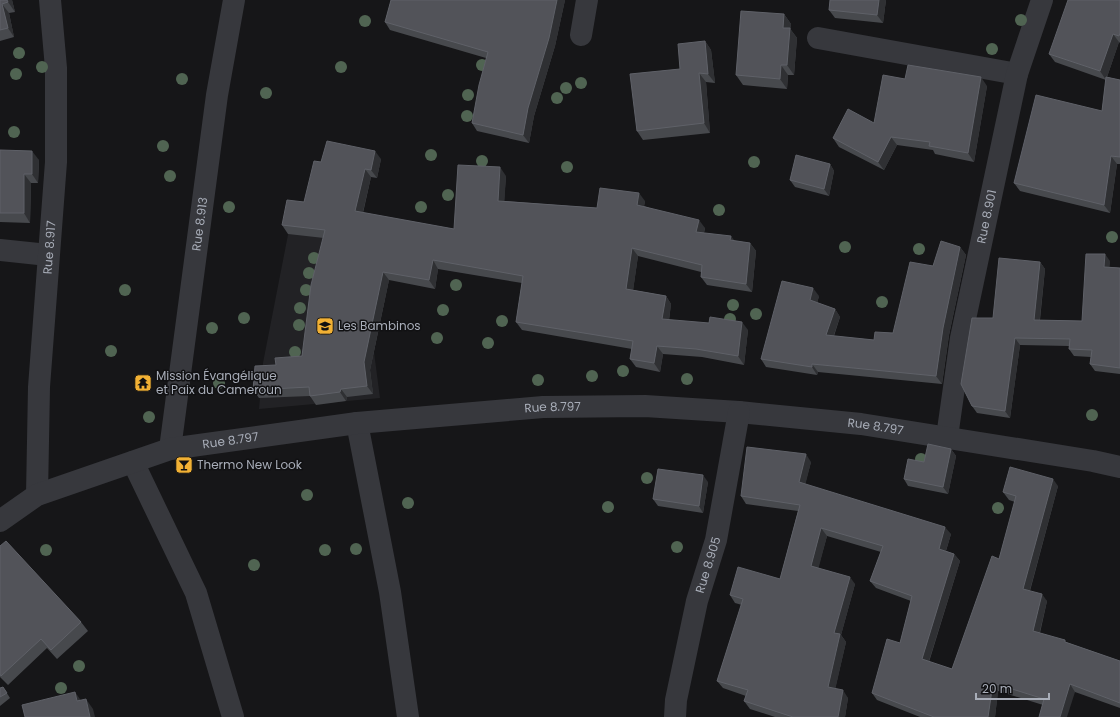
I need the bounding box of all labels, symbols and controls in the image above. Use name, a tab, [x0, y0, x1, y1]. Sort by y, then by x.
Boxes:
street label: Rue 8.901	[972, 188, 1000, 245]
street label: Rue 8.913	[187, 196, 211, 252]
street label: Rue 8.917	[39, 220, 60, 275]
school or university icon: Les Bambinos	[315, 316, 335, 336]
place label: Les Bambinos	[338, 317, 421, 334]
place label: Mission Évangélique et Paix du Cameroun	[156, 367, 282, 398]
temple icon: Mission Évangélique et Paix du Cameroun	[133, 373, 153, 393]
street label: Rue 8.797	[524, 398, 581, 417]
street label: Rue 8.797	[847, 414, 905, 439]
street label: Rue 8.797	[201, 428, 260, 452]
bar icon: Thermo New Look	[174, 455, 194, 475]
place label: Thermo New Look	[197, 456, 303, 473]
street label: Rue 8.905	[691, 534, 725, 595]
scale bar	[976, 675, 1049, 701]
text: 20 m	[982, 680, 1012, 697]

